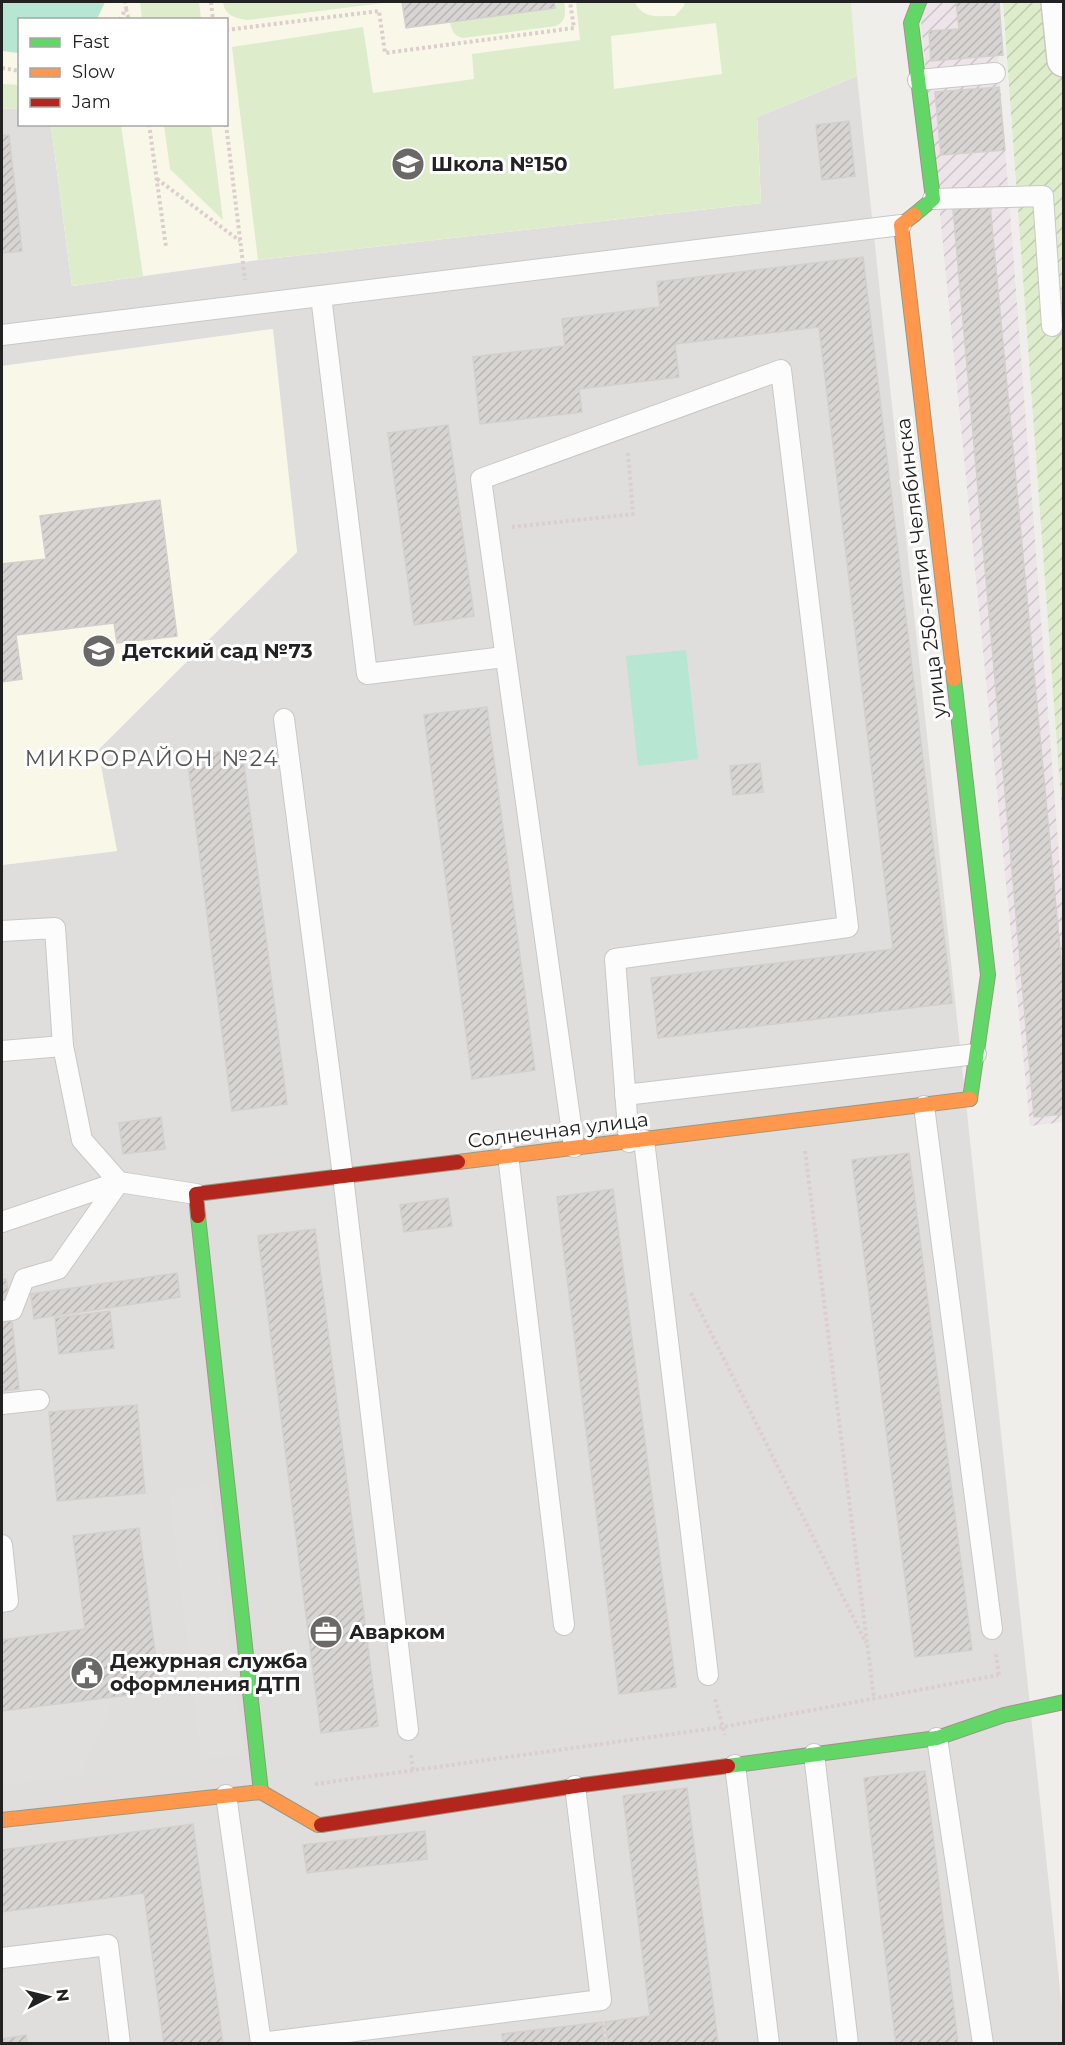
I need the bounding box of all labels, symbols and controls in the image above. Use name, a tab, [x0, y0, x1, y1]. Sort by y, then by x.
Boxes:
legend	[18, 18, 228, 126]
text: Fast	[72, 31, 110, 53]
text: Slow	[72, 61, 115, 83]
text: Jam	[71, 91, 111, 113]
school or university icon: Школа №150	[390, 146, 426, 182]
place label: Школа №150	[431, 152, 568, 176]
street label: улица 250-летия Челябинска	[891, 417, 951, 720]
school or university icon: Детский сад №73	[81, 633, 117, 669]
place label: Детский сад №73	[122, 639, 313, 663]
district label: МИКРОРАЙОН №24	[25, 745, 279, 772]
street label: Солнечная улица	[466, 1107, 650, 1153]
office icon: Аварком	[308, 1614, 344, 1650]
place label: Аварком	[349, 1620, 445, 1644]
place label: Дежурная служба оформления ДТП	[110, 1649, 307, 1696]
public building icon: Дежурная служба оформления ДТП	[69, 1655, 105, 1691]
north arrow	[18, 1967, 78, 2027]
text: N	[52, 1988, 73, 2003]

